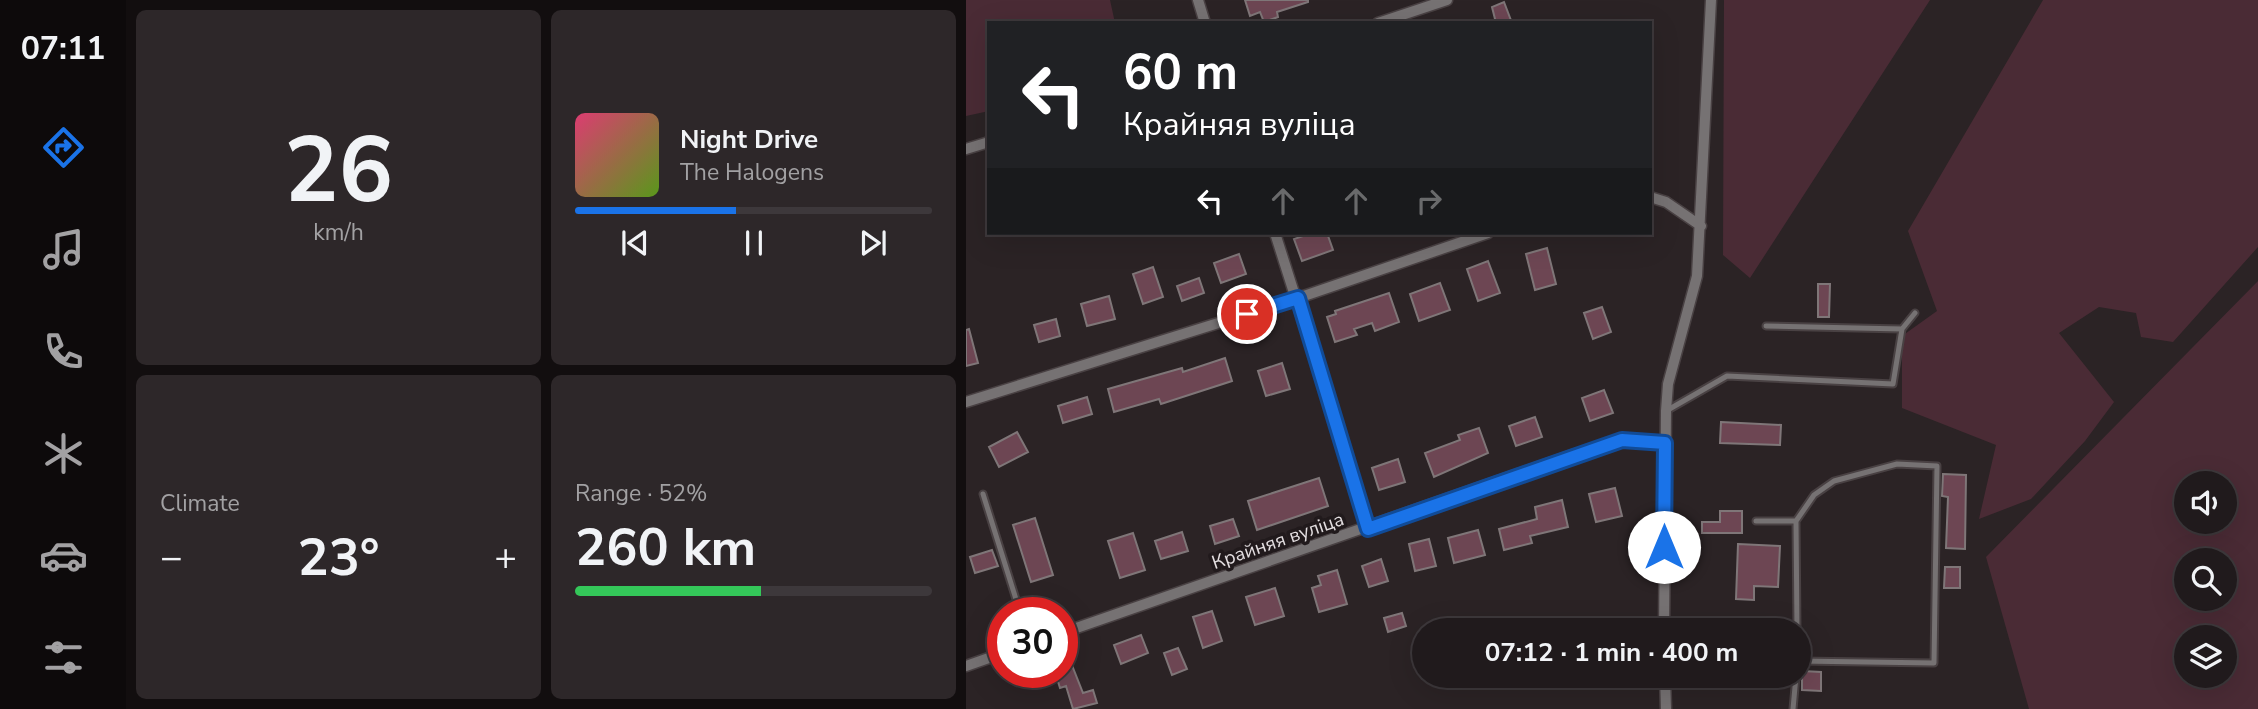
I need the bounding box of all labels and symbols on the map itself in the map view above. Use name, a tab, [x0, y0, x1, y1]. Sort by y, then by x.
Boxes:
pin	[1217, 284, 1277, 344]
street label: Крайняя вуліца	[1208, 506, 1348, 576]
position arrow	[1627, 510, 1701, 584]
speed limit sign: 30	[987, 597, 1078, 688]

